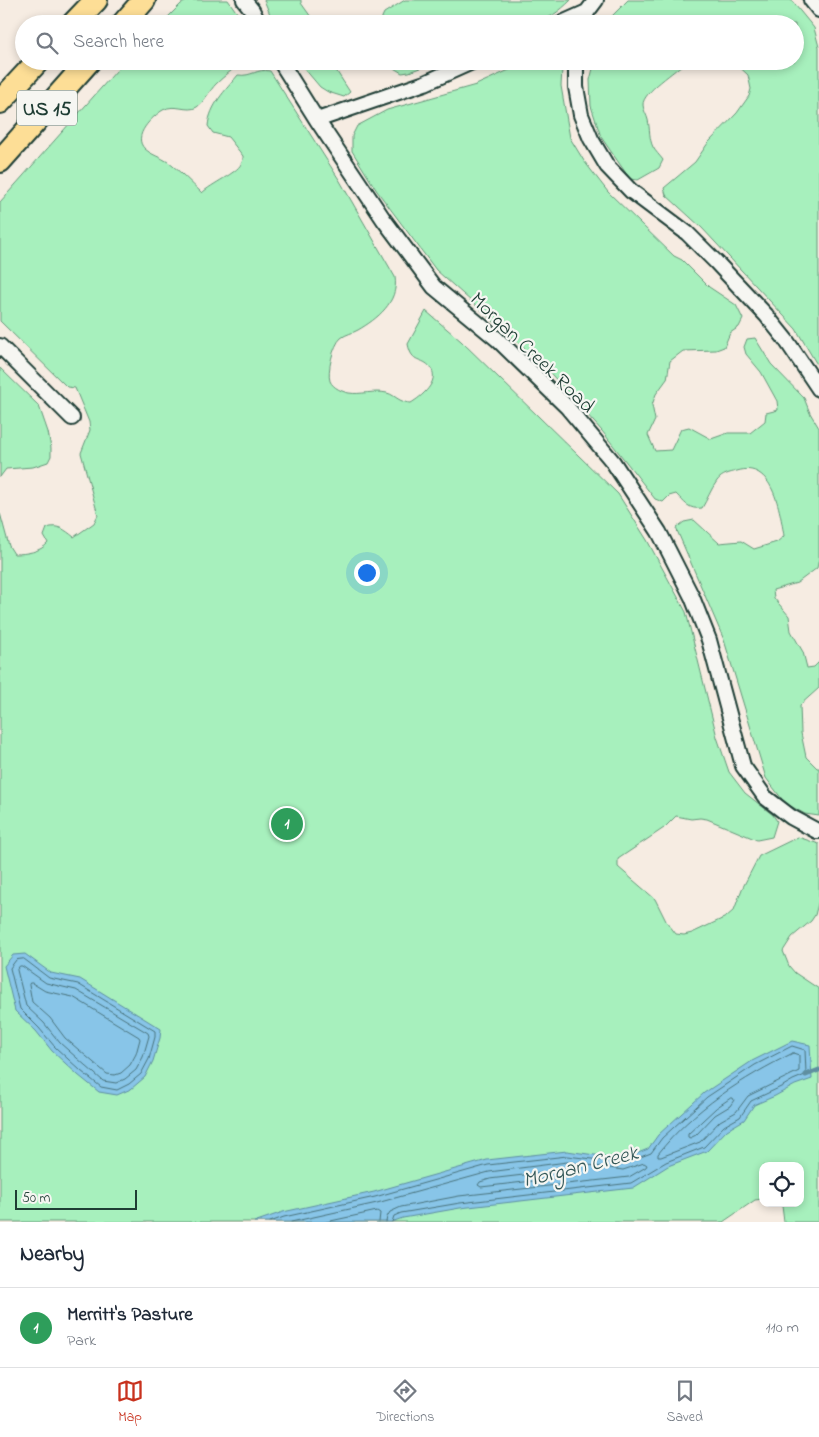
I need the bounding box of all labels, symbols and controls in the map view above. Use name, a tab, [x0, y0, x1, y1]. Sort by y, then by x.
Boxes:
search box	[15, 15, 804, 70]
icon: search	[33, 29, 61, 57]
text: Search here	[73, 29, 164, 56]
road number: US 15	[17, 90, 77, 126]
street label: Morgan Creek Road	[461, 286, 601, 423]
your location	[354, 560, 380, 586]
pin: 1	[271, 805, 303, 843]
water label: Morgan Creek	[520, 1138, 643, 1198]
map controls	[759, 1162, 804, 1207]
button: locate	[759, 1162, 804, 1207]
scale bar	[15, 1187, 138, 1210]
text: 50 m	[22, 1188, 50, 1209]
text: Nearby	[20, 1240, 84, 1270]
text: Merritt's Pasture	[67, 1302, 193, 1329]
text: 1	[33, 1316, 39, 1340]
text: 110 m	[765, 1316, 799, 1340]
text: Park	[67, 1329, 96, 1353]
tab: Map	[116, 1377, 144, 1428]
tab: Directions	[376, 1377, 434, 1428]
tab: Saved	[666, 1377, 703, 1428]

